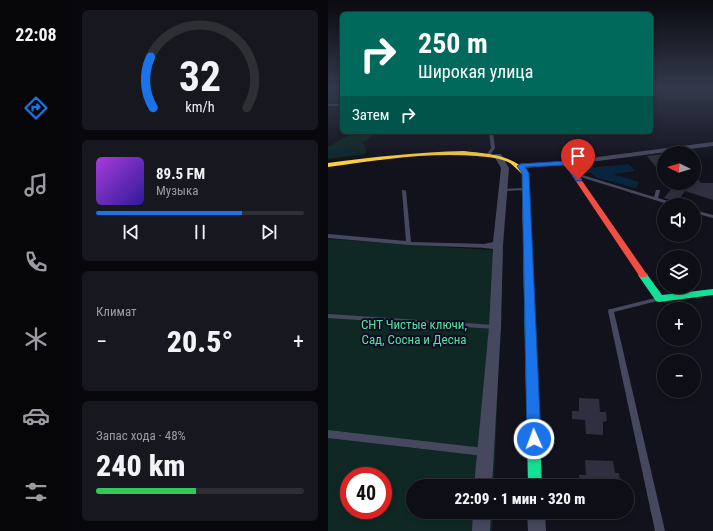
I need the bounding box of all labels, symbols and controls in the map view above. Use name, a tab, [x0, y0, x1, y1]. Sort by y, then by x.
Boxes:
text: 22:08	[15, 24, 57, 45]
text: 250 m	[418, 27, 488, 60]
icon: right	[352, 28, 404, 80]
text: 32	[179, 52, 221, 101]
text: Широкая улица	[418, 61, 533, 82]
icon: directions	[22, 94, 50, 122]
text: km/h	[185, 99, 215, 115]
icon: right	[397, 104, 419, 126]
text: Затем	[352, 106, 389, 124]
pin	[561, 139, 595, 180]
icon: arrive	[567, 145, 589, 167]
north arrow	[657, 146, 701, 190]
map controls	[657, 146, 701, 398]
text: 89.5 FM	[156, 165, 205, 183]
icon: music	[22, 171, 50, 199]
text: Музыка	[156, 183, 198, 198]
button: sound	[657, 198, 701, 242]
icon: previous	[120, 221, 142, 243]
icon: pause	[189, 221, 211, 243]
icon: next	[258, 221, 280, 243]
icon: phone	[22, 248, 50, 276]
button: layers	[657, 250, 701, 294]
button: +	[657, 302, 701, 346]
text: Климат	[96, 304, 137, 319]
park label: СНТ Чистые ключи, Сад, Сосна и Десна	[361, 317, 467, 347]
text: 20.5°	[167, 324, 233, 359]
icon: climate	[22, 325, 50, 353]
text: −	[96, 329, 107, 354]
text: +	[293, 329, 304, 354]
button: −	[657, 354, 701, 398]
icon: car	[22, 402, 50, 430]
position arrow	[513, 418, 555, 460]
text: Запас хода · 48%	[96, 428, 186, 443]
text: 240 km	[96, 448, 185, 483]
speed limit sign: 40	[340, 467, 392, 519]
icon: filters	[22, 478, 50, 506]
text: 22:09 · 1 мин · 320 m	[455, 490, 585, 508]

